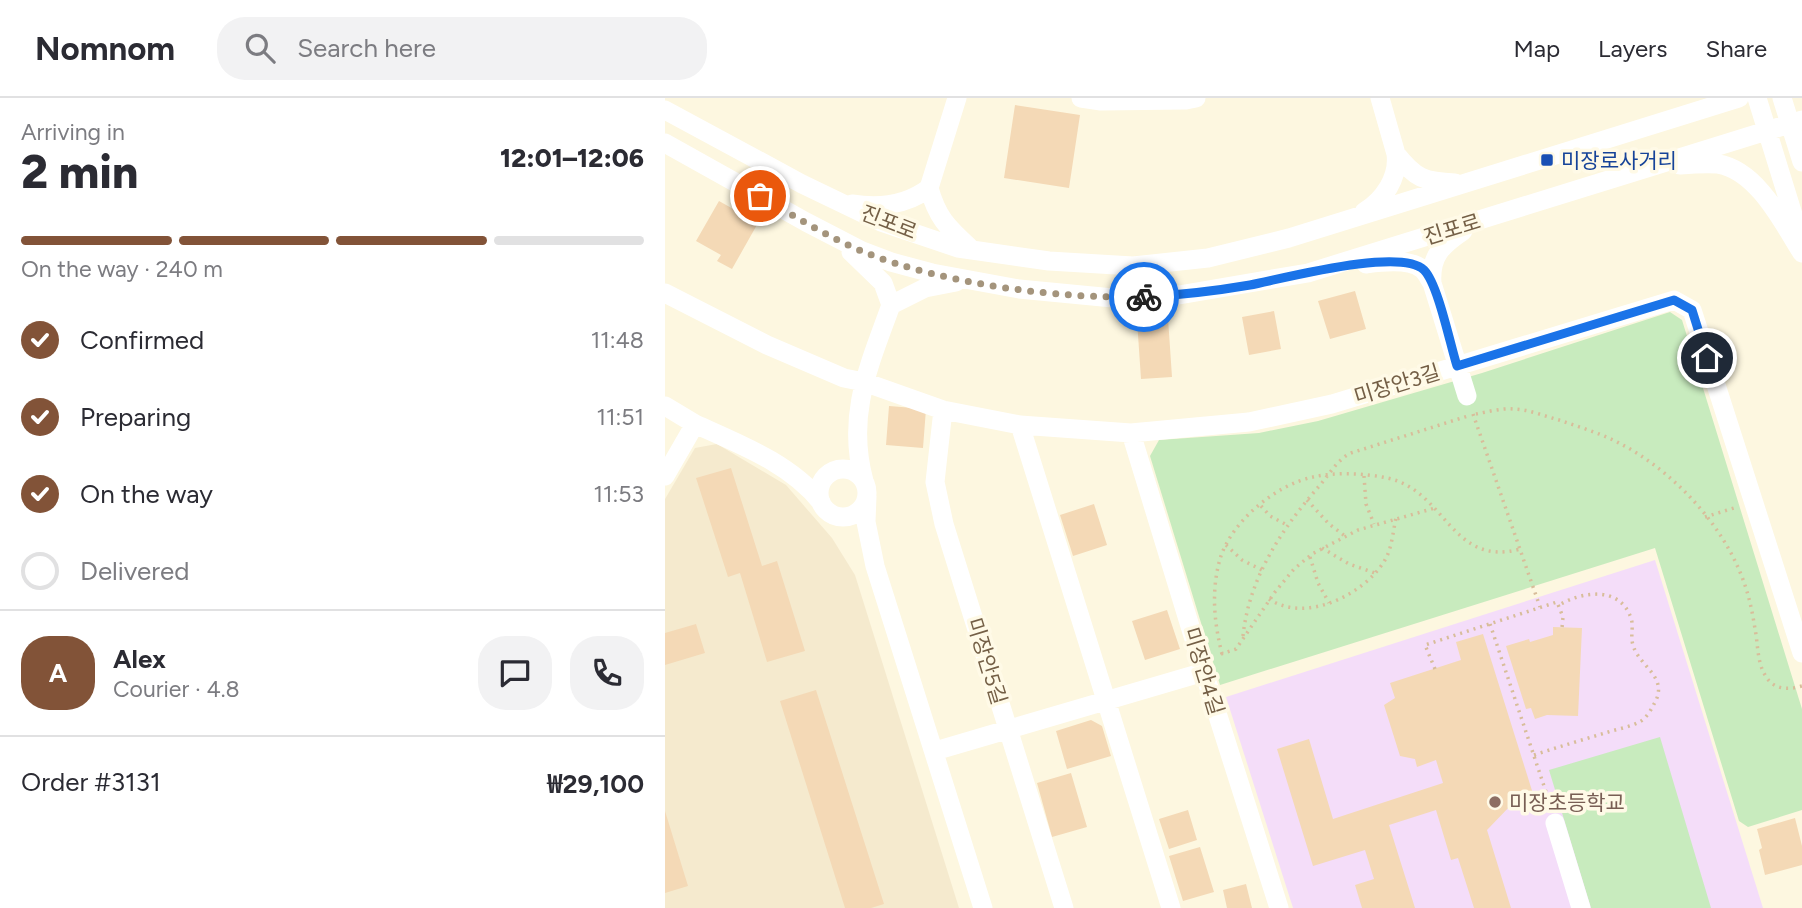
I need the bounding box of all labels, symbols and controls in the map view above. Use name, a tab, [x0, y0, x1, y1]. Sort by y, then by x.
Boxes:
search box	[217, 17, 707, 80]
text: Nomnom	[35, 29, 175, 68]
icon: search	[241, 29, 279, 67]
text: Search here	[297, 32, 436, 64]
text: Map	[1513, 34, 1560, 63]
text: Layers	[1598, 34, 1667, 63]
text: Share	[1705, 34, 1767, 63]
text: Arriving in	[21, 118, 125, 146]
text: 12:01–12:06	[500, 142, 644, 174]
text: 2 min	[21, 144, 138, 200]
place label: 미장로사거리	[1561, 148, 1677, 173]
marker: 미장로사거리	[1539, 152, 1555, 168]
pin	[730, 166, 790, 226]
icon: bag	[741, 177, 779, 215]
street label: 진포로	[857, 200, 921, 244]
street label: 진포로	[1421, 209, 1483, 249]
text: On the way · 240 m	[21, 255, 223, 283]
courier	[1109, 262, 1179, 332]
icon: bike	[1125, 278, 1163, 316]
icon: check	[21, 321, 59, 359]
text: Confirmed	[80, 324, 204, 356]
text: 11:48	[591, 326, 644, 354]
pin	[1677, 328, 1737, 388]
icon: home	[1688, 339, 1726, 377]
street label: 미장안3길	[1351, 359, 1443, 409]
icon: check	[21, 398, 59, 436]
text: Preparing	[80, 401, 191, 433]
text: 11:51	[596, 403, 644, 431]
icon: check	[21, 475, 59, 513]
text: On the way	[80, 478, 213, 510]
text: 11:53	[593, 480, 644, 508]
text: Delivered	[80, 555, 189, 587]
street label: 미장안5길	[962, 615, 1012, 707]
street label: 미장안4길	[1179, 624, 1229, 718]
button: chat	[478, 636, 552, 710]
button: phone	[570, 636, 644, 710]
text: Alex	[113, 643, 166, 675]
text: A	[49, 657, 67, 689]
text: Courier · 4.8	[113, 675, 240, 703]
text: Order #3131	[21, 766, 161, 798]
text: ₩29,100	[547, 768, 644, 800]
place label: 미장초등학교	[1509, 790, 1625, 815]
marker: 미장초등학교	[1487, 794, 1503, 810]

